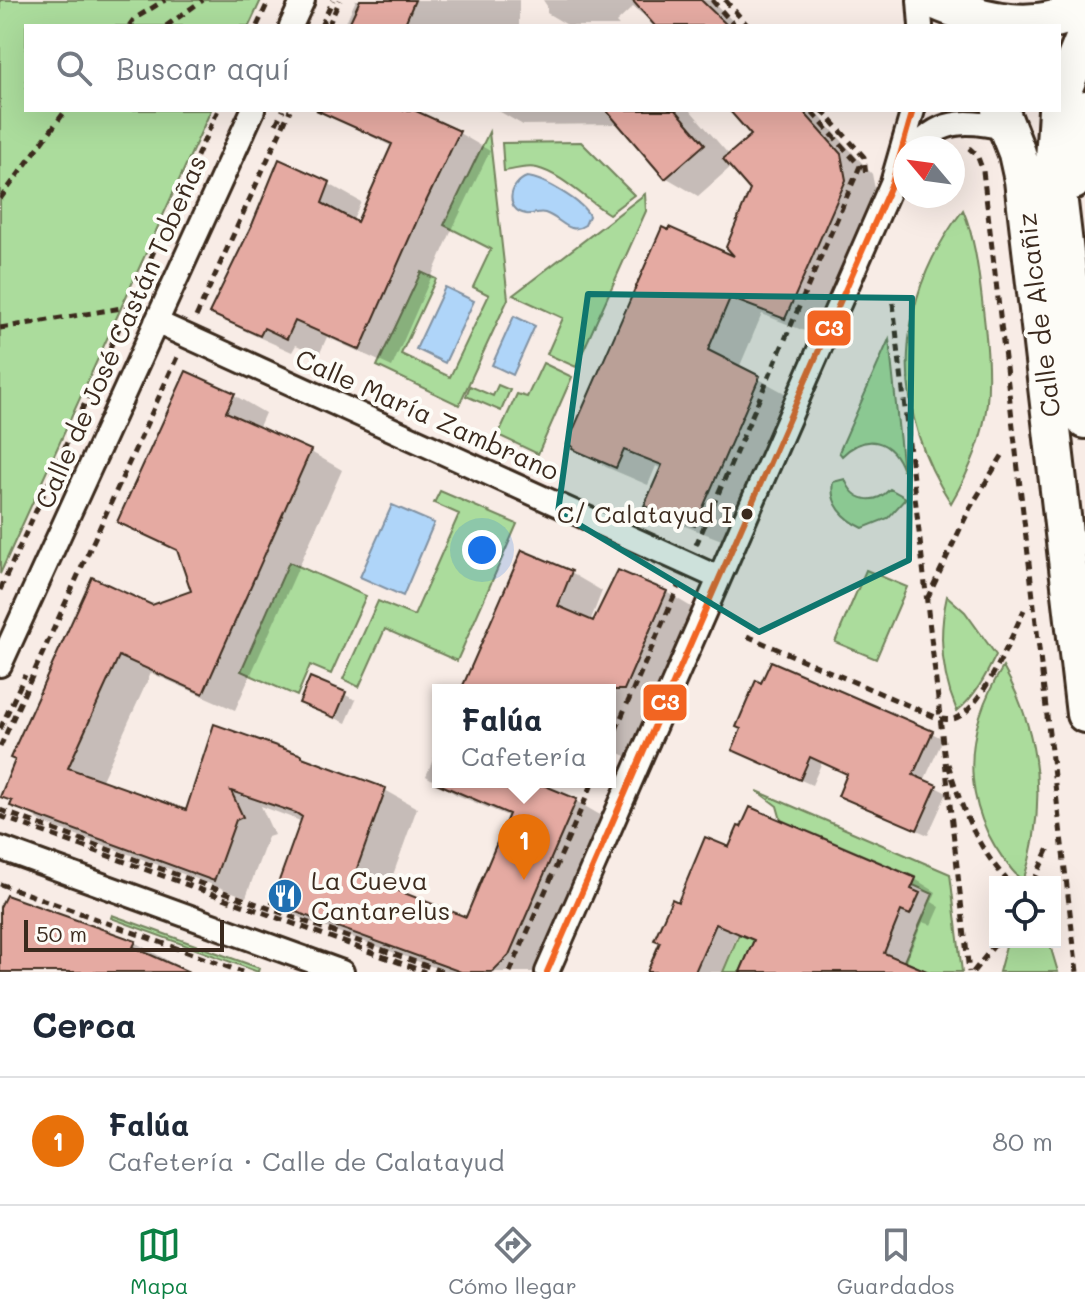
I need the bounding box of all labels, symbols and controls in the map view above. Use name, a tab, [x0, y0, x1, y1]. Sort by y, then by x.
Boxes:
search box	[24, 24, 1061, 112]
icon: search	[52, 46, 96, 90]
text: Buscar aquí	[116, 48, 290, 88]
north arrow	[893, 136, 965, 208]
street label: Calle de José Castán Tobeñas	[27, 150, 214, 514]
street label: Calle de Alcañiz	[1009, 211, 1067, 419]
line badge: C3	[806, 309, 852, 347]
text: C3	[814, 313, 844, 342]
street label: Calle María Zambrano	[290, 341, 564, 488]
place label: C/ Calatayud I	[557, 498, 732, 529]
marker: C/ Calatayud I	[739, 506, 755, 522]
your location	[462, 530, 502, 570]
line badge: C3	[642, 683, 688, 722]
popup	[432, 684, 616, 788]
text: C3	[650, 687, 680, 716]
text: Falúa	[461, 699, 542, 739]
text: Cafetería	[461, 739, 587, 773]
pin: 1	[498, 814, 550, 880]
place label: La Cueva Cantarelus	[311, 863, 450, 927]
map controls	[989, 876, 1061, 948]
button: locate	[989, 876, 1061, 948]
restaurant icon: La Cueva Cantarelus	[266, 877, 304, 915]
scale bar	[24, 916, 224, 952]
text: 50 m	[36, 919, 87, 948]
text: Cerca	[32, 1002, 136, 1047]
text: Falúa	[108, 1104, 189, 1144]
text: 1	[52, 1124, 64, 1158]
text: 80 m	[992, 1124, 1053, 1158]
text: Cafetería · Calle de Calatayud	[108, 1144, 504, 1178]
tab: Mapa	[130, 1223, 188, 1300]
tab: Cómo llegar	[448, 1223, 577, 1300]
tab: Guardados	[837, 1223, 955, 1300]

